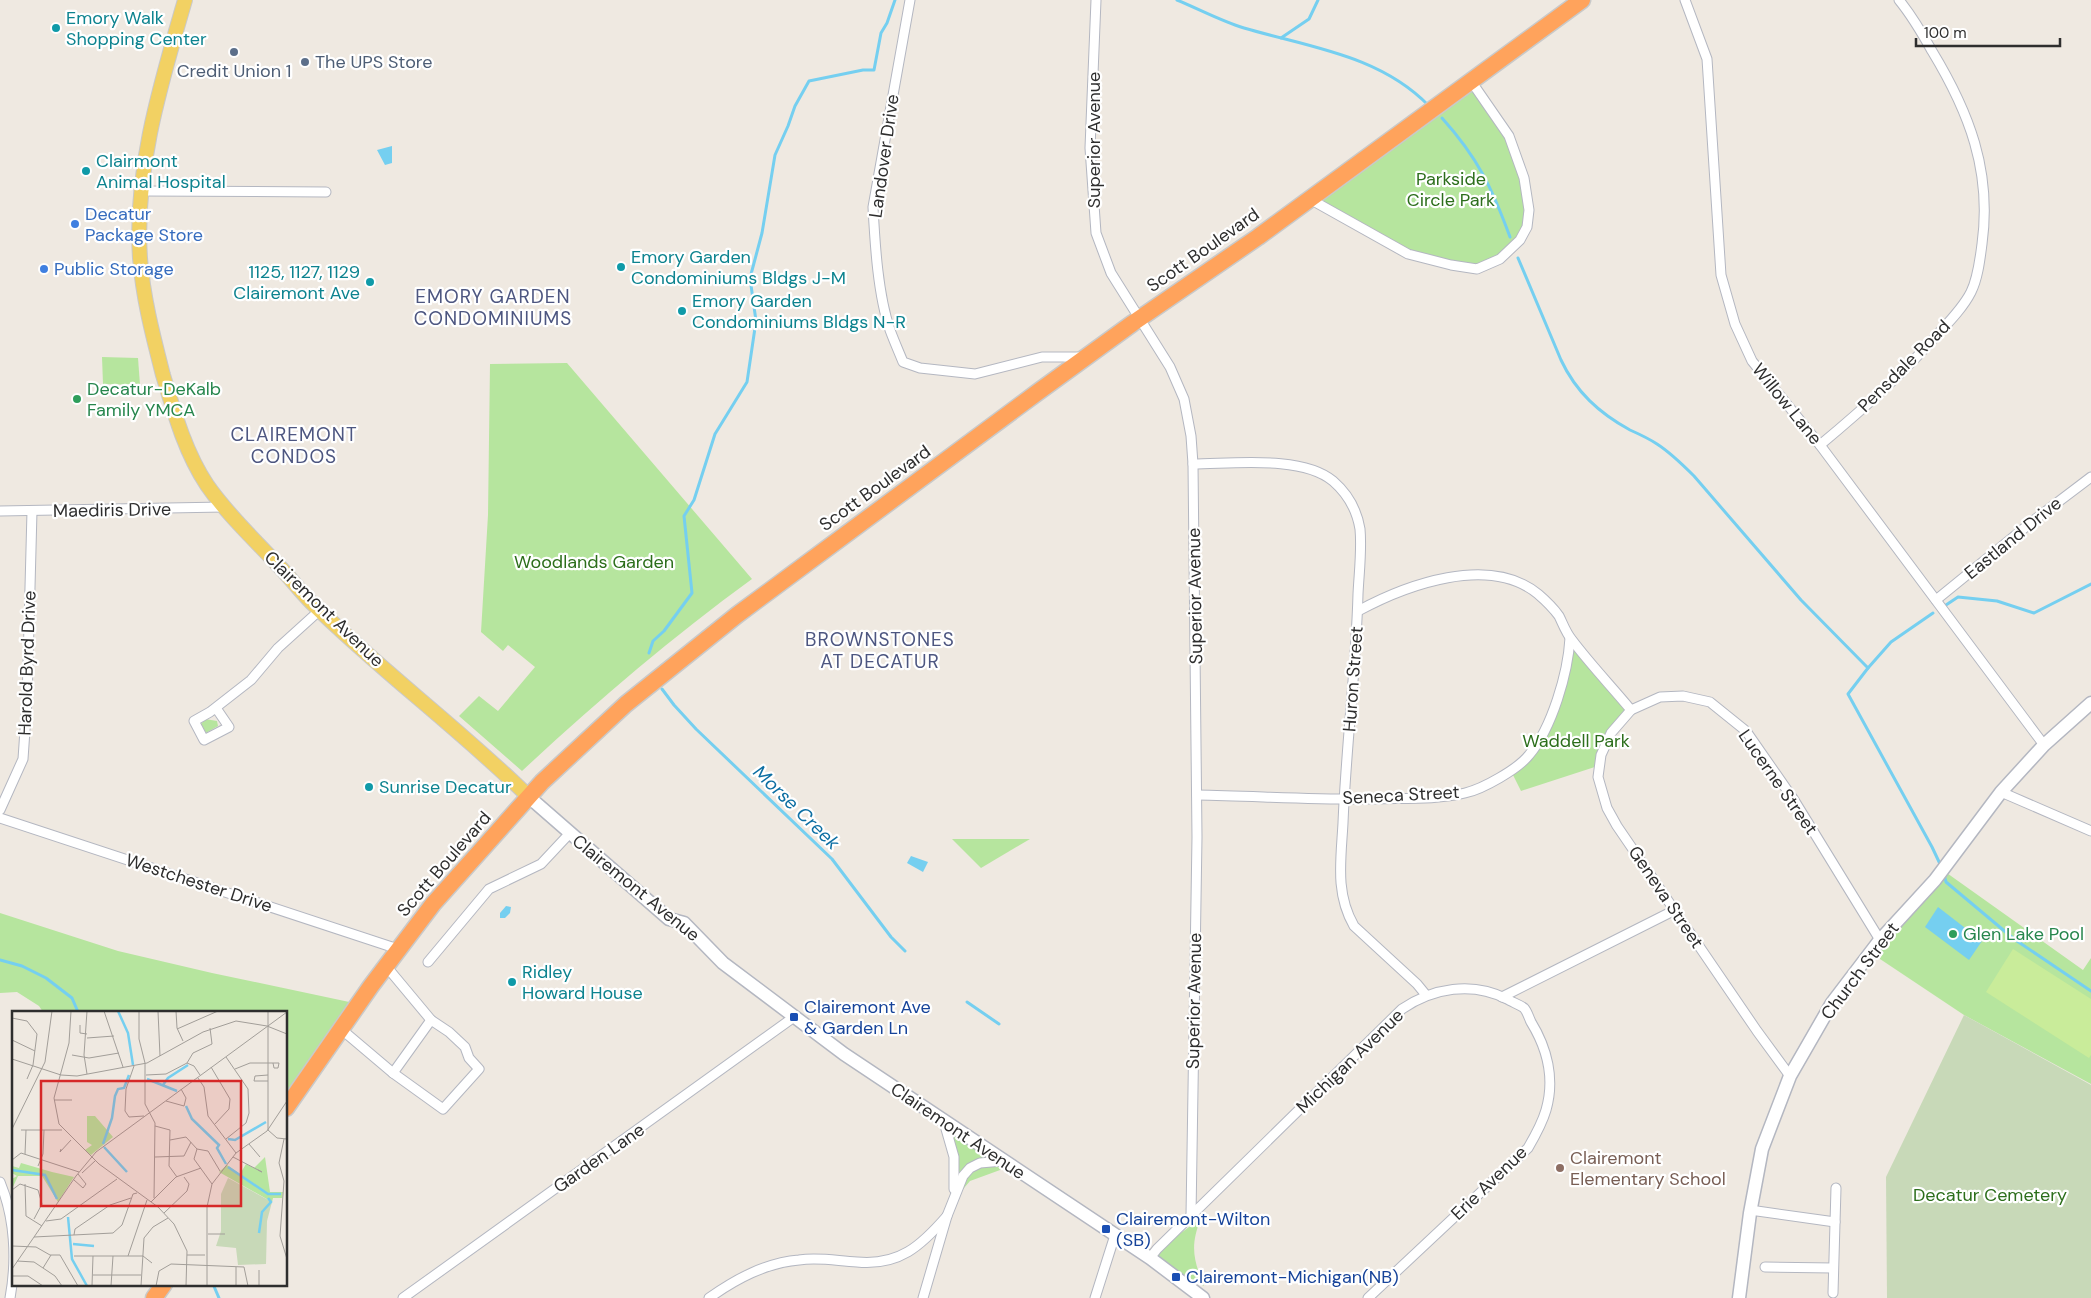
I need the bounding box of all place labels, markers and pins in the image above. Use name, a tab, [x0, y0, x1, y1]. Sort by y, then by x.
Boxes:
place label: Emory Walk Shopping Center	[66, 6, 207, 51]
marker: Emory Walk Shopping Center	[50, 22, 62, 34]
marker: Credit Union 1	[228, 46, 240, 58]
place label: The UPS Store	[315, 50, 432, 74]
marker: The UPS Store	[299, 56, 311, 68]
place label: Credit Union 1	[177, 59, 291, 83]
place label: Clairmont Animal Hospital	[96, 149, 226, 194]
marker: Clairmont Animal Hospital	[80, 165, 92, 177]
place label: Decatur Package Store	[85, 202, 203, 247]
marker: Decatur Package Store	[69, 218, 81, 230]
place label: Emory Garden Condominiums Bldgs J-M	[631, 245, 846, 290]
place label: Public Storage	[54, 257, 174, 281]
place label: 1125, 1127, 1129 Clairemont Ave	[233, 260, 360, 305]
marker: Emory Garden Condominiums Bldgs J-M	[615, 261, 627, 273]
marker: Public Storage	[38, 263, 50, 275]
marker: 1125, 1127, 1129 Clairemont Ave	[364, 276, 376, 288]
place label: Emory Garden Condominiums Bldgs N-R	[692, 289, 906, 334]
marker: Emory Garden Condominiums Bldgs N-R	[676, 305, 688, 317]
place label: Decatur-DeKalb Family YMCA	[87, 377, 221, 422]
marker: Decatur-DeKalb Family YMCA	[71, 393, 83, 405]
place label: Sunrise Decatur	[379, 775, 512, 799]
marker: Sunrise Decatur	[363, 781, 375, 793]
place label: Glen Lake Pool	[1963, 922, 2084, 946]
marker: Glen Lake Pool	[1947, 928, 1959, 940]
place label: Ridley Howard House	[522, 960, 643, 1005]
marker: Ridley Howard House	[506, 976, 518, 988]
place label: Clairemont Ave & Garden Ln	[804, 995, 931, 1040]
marker: Clairemont Ave & Garden Ln	[788, 1011, 800, 1023]
place label: Clairemont Elementary School	[1570, 1146, 1726, 1191]
marker: Clairemont Elementary School	[1554, 1162, 1566, 1174]
place label: Clairemont-Wilton (SB)	[1116, 1207, 1270, 1252]
marker: Clairemont-Wilton (SB)	[1100, 1223, 1112, 1235]
place label: Clairemont-Michigan(NB)	[1186, 1265, 1399, 1289]
marker: Clairemont-Michigan(NB)	[1170, 1271, 1182, 1283]

